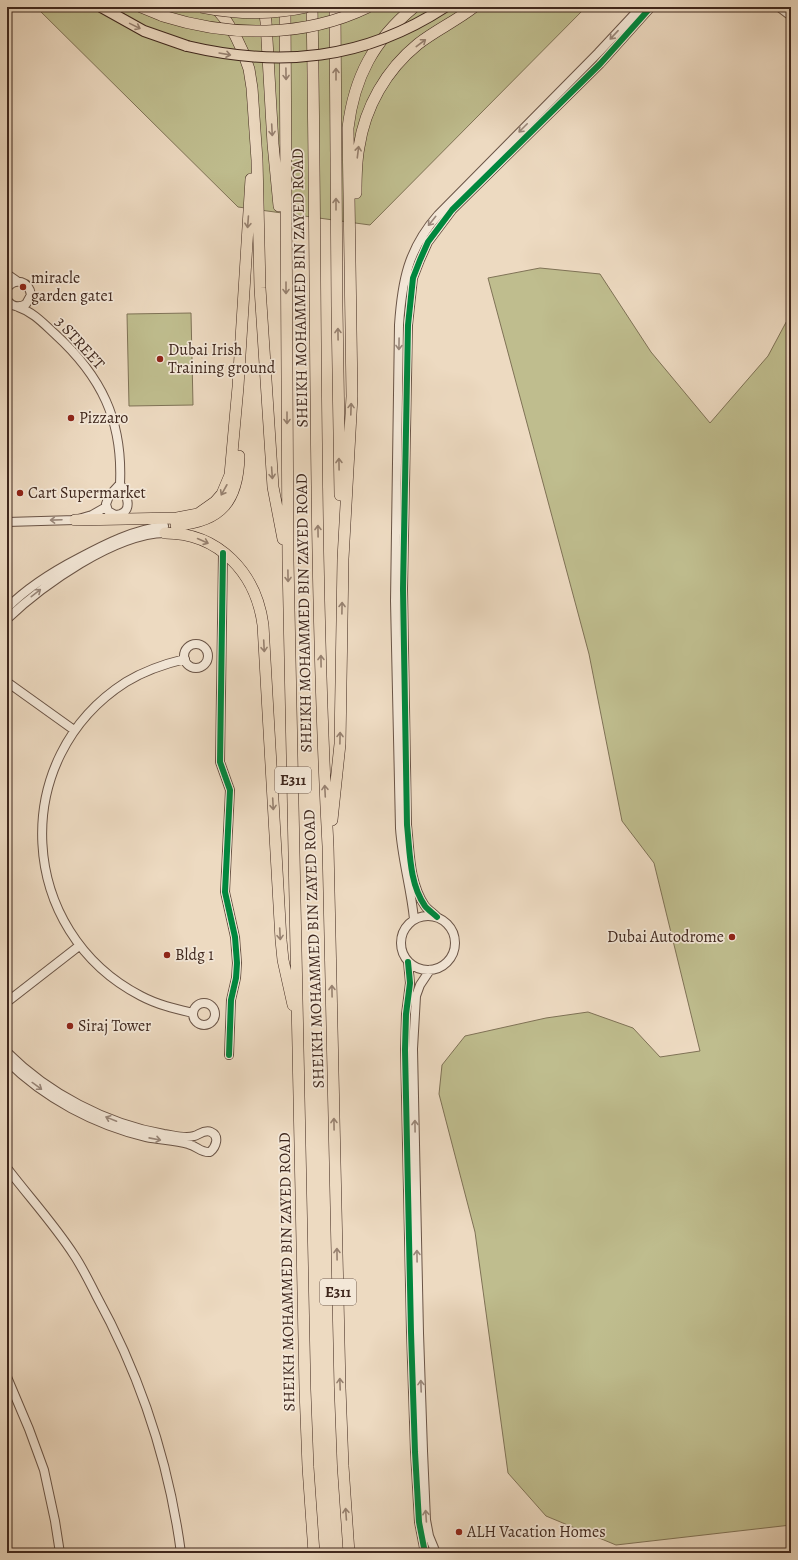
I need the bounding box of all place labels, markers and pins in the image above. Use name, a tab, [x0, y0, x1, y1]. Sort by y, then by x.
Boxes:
place label: miracle garden gate1	[31, 267, 114, 307]
marker: miracle garden gate1	[18, 282, 28, 292]
place label: Dubai Irish Training ground	[168, 339, 276, 379]
marker: Dubai Irish Training ground	[155, 354, 165, 364]
place label: Pizzaro	[79, 407, 128, 429]
marker: Pizzaro	[66, 413, 76, 423]
place label: Cart Supermarket	[28, 482, 146, 504]
marker: Cart Supermarket	[15, 488, 25, 498]
place label: Dubai Autodrome	[607, 926, 724, 948]
marker: Dubai Autodrome	[727, 932, 737, 942]
place label: Bldg 1	[175, 944, 214, 966]
marker: Bldg 1	[162, 950, 172, 960]
place label: Siraj Tower	[78, 1015, 151, 1037]
marker: Siraj Tower	[65, 1021, 75, 1031]
place label: ALH Vacation Homes	[466, 1521, 606, 1543]
marker: ALH Vacation Homes	[454, 1527, 464, 1537]

